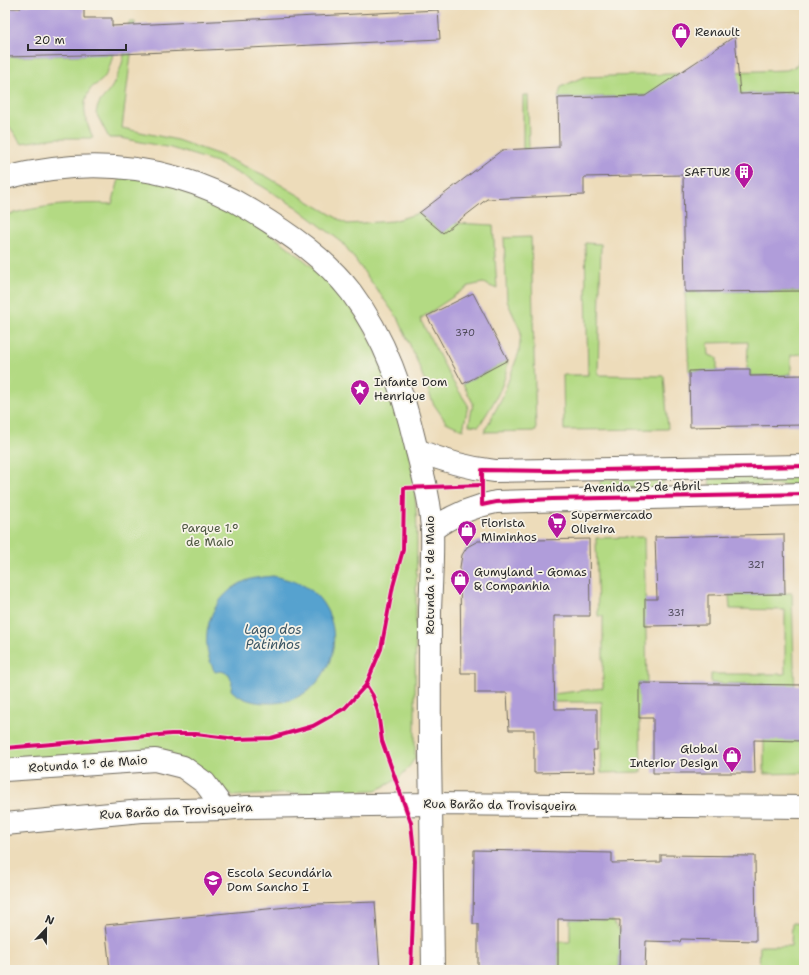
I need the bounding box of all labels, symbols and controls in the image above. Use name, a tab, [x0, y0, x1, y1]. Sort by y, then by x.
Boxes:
shop icon: Renault	[670, 21, 692, 49]
place label: Renault	[695, 24, 740, 40]
scale bar	[28, 26, 126, 52]
text: 20 m	[34, 32, 65, 48]
building icon: SAFTUR	[733, 161, 755, 189]
place label: SAFTUR	[684, 164, 730, 180]
house number: 370	[455, 326, 475, 339]
place label: Infante Dom Henrique	[374, 374, 447, 404]
place icon: Infante Dom Henrique	[349, 378, 371, 406]
street label: Avenida 25 de Abril	[583, 478, 701, 496]
place label: Supermercado Oliveira	[571, 507, 653, 537]
supermarket icon: Supermercado Oliveira	[546, 511, 568, 539]
street label: Rotunda 1.º de Maio	[422, 515, 438, 635]
place label: Florista Miminhos	[481, 515, 537, 545]
shop icon: Florista Miminhos	[456, 519, 478, 547]
park label: Parque 1.º de Maio	[181, 520, 239, 550]
house number: 321	[747, 558, 765, 571]
place label: Gumyland - Gomas & Companhia	[474, 564, 587, 594]
shop icon: Gumyland - Gomas & Companhia	[449, 568, 471, 596]
house number: 331	[667, 606, 685, 619]
water label: Lago dos Patinhos	[244, 621, 302, 653]
place label: Global Interior Design	[630, 741, 718, 771]
shop icon: Global Interior Design	[721, 745, 743, 773]
street label: Rotunda 1.º de Maio	[28, 752, 148, 776]
street label: Rua Barão da Trovisqueira	[423, 796, 577, 814]
street label: Rua Barão da Trovisqueira	[99, 799, 253, 823]
place label: Escola Secundária Dom Sancho I	[227, 865, 333, 895]
school or university icon: Escola Secundária Dom Sancho I	[202, 869, 224, 897]
north arrow	[26, 909, 66, 949]
text: N	[43, 912, 57, 929]

